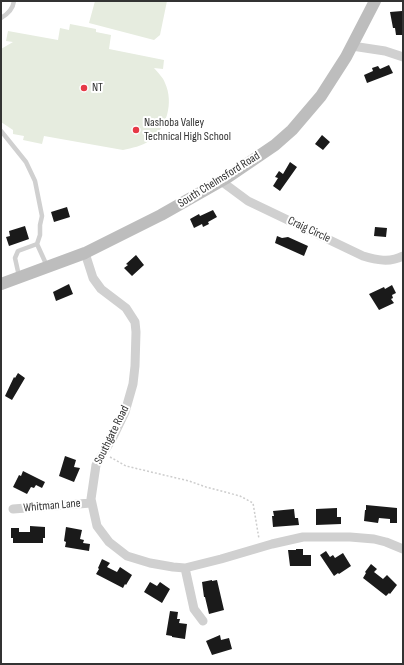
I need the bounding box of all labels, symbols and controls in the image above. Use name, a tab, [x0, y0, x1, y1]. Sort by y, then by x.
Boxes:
place label: NT	[92, 81, 103, 95]
marker: NT	[79, 83, 89, 93]
place label: Nashoba Valley Technical High School	[144, 116, 231, 144]
marker: Nashoba Valley Technical High School	[131, 125, 141, 135]
street label: South Chelmsford Road	[175, 149, 263, 211]
street label: Craig Circle	[285, 214, 333, 246]
street label: Southgate Road	[92, 403, 132, 467]
street label: Whitman Lane	[23, 496, 81, 516]

